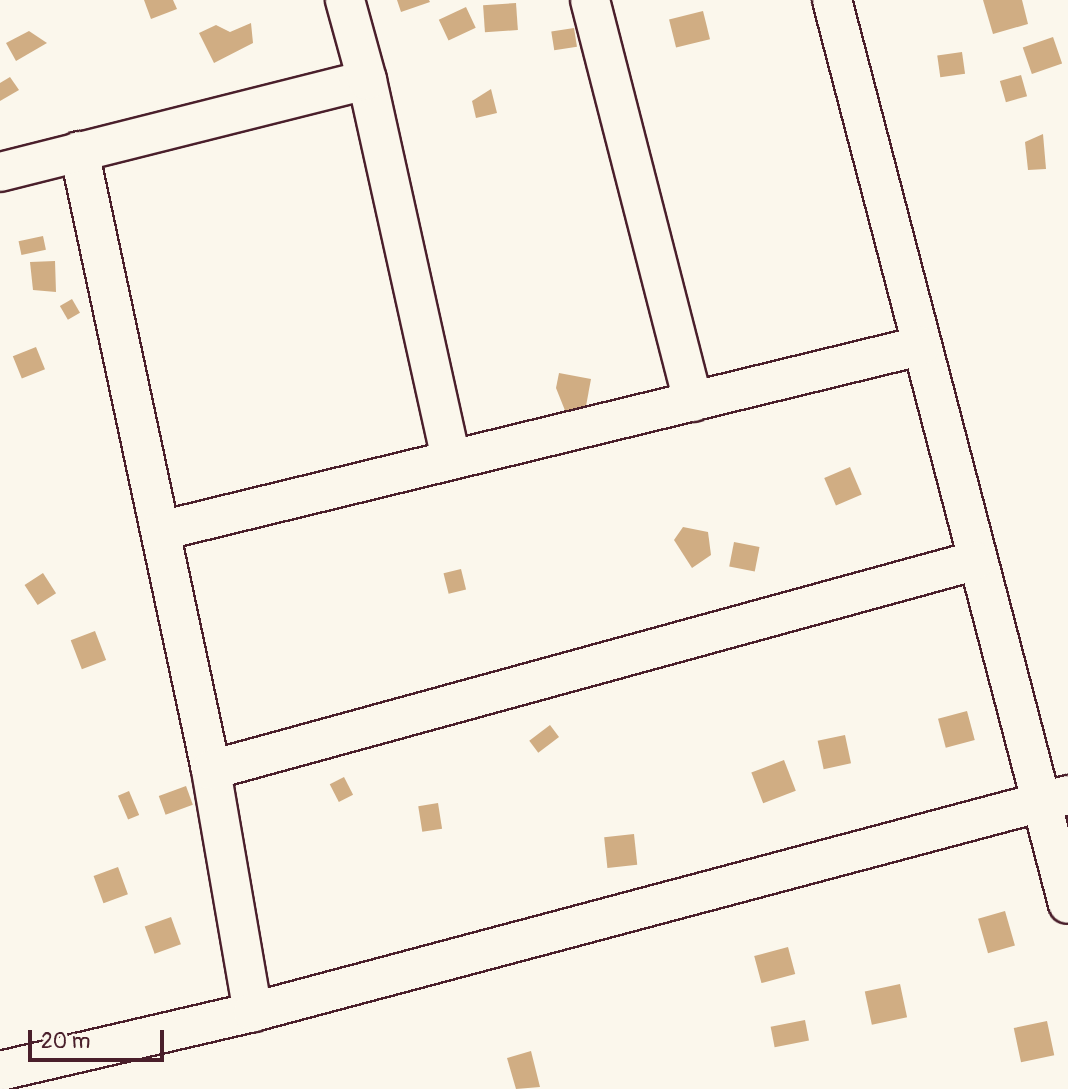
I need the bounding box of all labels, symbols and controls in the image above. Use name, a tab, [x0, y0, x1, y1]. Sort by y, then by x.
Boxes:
scale bar	[32, 1016, 168, 1060]
text: 20 m	[41, 1028, 90, 1055]

